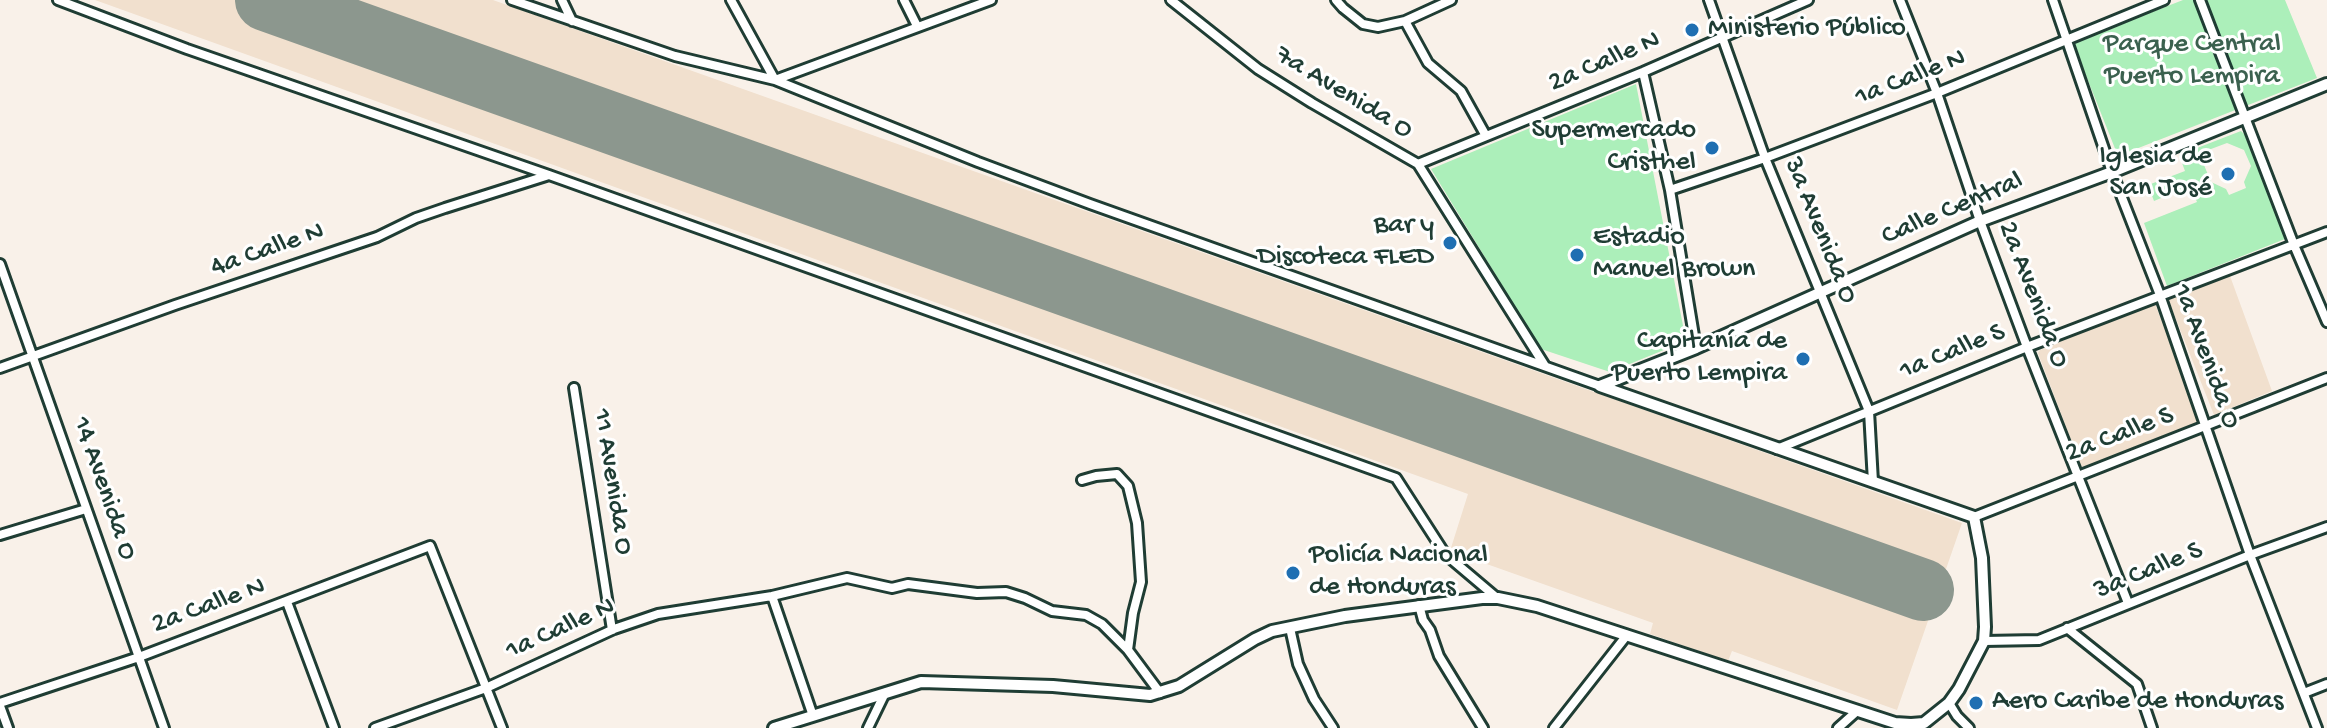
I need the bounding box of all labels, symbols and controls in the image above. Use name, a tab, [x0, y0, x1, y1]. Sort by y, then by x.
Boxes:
place label: Ministerio Público	[1708, 13, 1906, 47]
marker: Ministerio Público	[1683, 21, 1701, 39]
street label: 2a Calle N	[1544, 24, 1666, 102]
park label: Parque Central Puerto Lempira	[2103, 29, 2281, 95]
street label: 7a Avenida O	[1268, 40, 1418, 148]
street label: 1a Calle N	[1851, 43, 1971, 115]
place label: Supermercado Cristhel	[1531, 115, 1696, 181]
marker: Supermercado Cristhel	[1703, 139, 1721, 157]
place label: Iglesia de San José	[2099, 141, 2212, 207]
street label: 3a Avenida O	[1774, 153, 1864, 309]
street label: Calle Central	[1877, 165, 2029, 255]
marker: Iglesia de San José	[2219, 165, 2237, 183]
place label: Bar y Discoteca FLED	[1257, 210, 1434, 276]
street label: 4a Calle N	[207, 216, 329, 286]
street label: 2a Avenida O	[1989, 217, 2075, 373]
place label: Estadio Manuel Brown	[1593, 222, 1755, 288]
marker: Bar y Discoteca FLED	[1441, 234, 1459, 252]
marker: Estadio Manuel Brown	[1568, 246, 1586, 264]
street label: 1a Avenida O	[2163, 280, 2247, 434]
street label: 1a Calle S	[1895, 317, 2011, 389]
place label: Capitanía de Puerto Lempira	[1612, 326, 1787, 392]
marker: Capitanía de Puerto Lempira	[1794, 350, 1812, 368]
street label: 2a Calle S	[2061, 400, 2179, 472]
street label: 11 Avenida O	[583, 407, 639, 557]
street label: 14 Avenida O	[63, 413, 143, 565]
street label: 3a Calle S	[2090, 535, 2208, 609]
place label: Policía Nacional de Honduras	[1309, 540, 1488, 606]
marker: Policía Nacional de Honduras	[1284, 564, 1302, 582]
street label: 2a Calle N	[148, 571, 270, 643]
street label: 1a Calle N	[501, 591, 621, 669]
place label: Aero Caribe de Honduras	[1992, 686, 2283, 720]
marker: Aero Caribe de Honduras	[1967, 694, 1985, 712]

